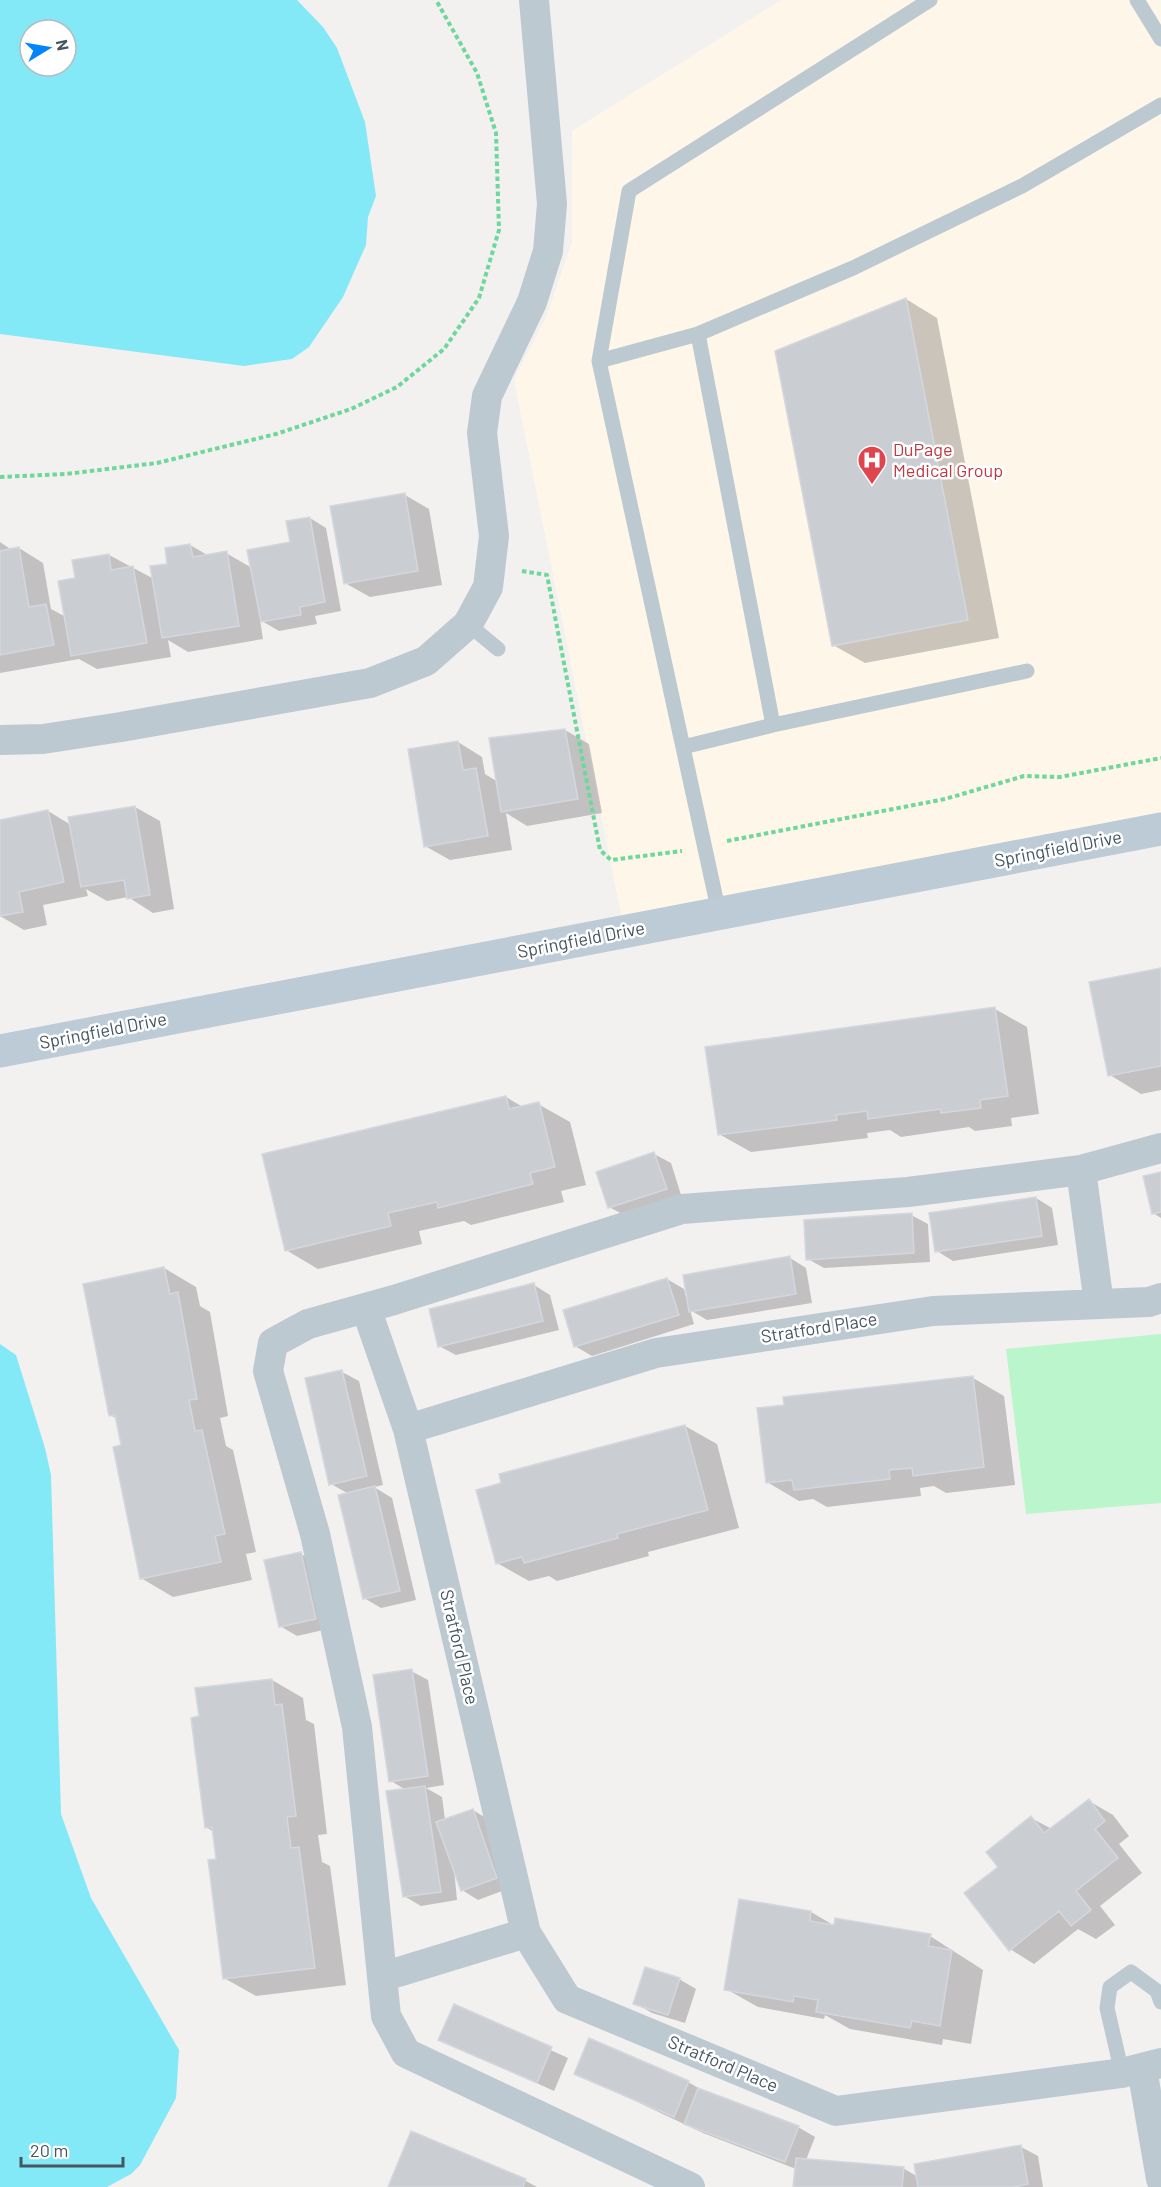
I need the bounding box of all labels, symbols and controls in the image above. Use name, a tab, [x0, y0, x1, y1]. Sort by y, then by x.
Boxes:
north arrow	[18, 18, 78, 78]
text: N	[53, 38, 74, 52]
place label: DuPage Medical Group	[893, 438, 1003, 481]
hospital icon: DuPage Medical Group	[856, 444, 888, 486]
street label: Springfield Drive	[992, 825, 1123, 871]
street label: Springfield Drive	[515, 916, 646, 962]
street label: Springfield Drive	[37, 1007, 168, 1053]
street label: Stratford Place	[759, 1307, 879, 1347]
street label: Stratford Place	[436, 1587, 484, 1706]
street label: Stratford Place	[665, 2030, 782, 2096]
scale bar	[21, 2130, 123, 2168]
text: 20 m	[30, 2139, 68, 2161]

